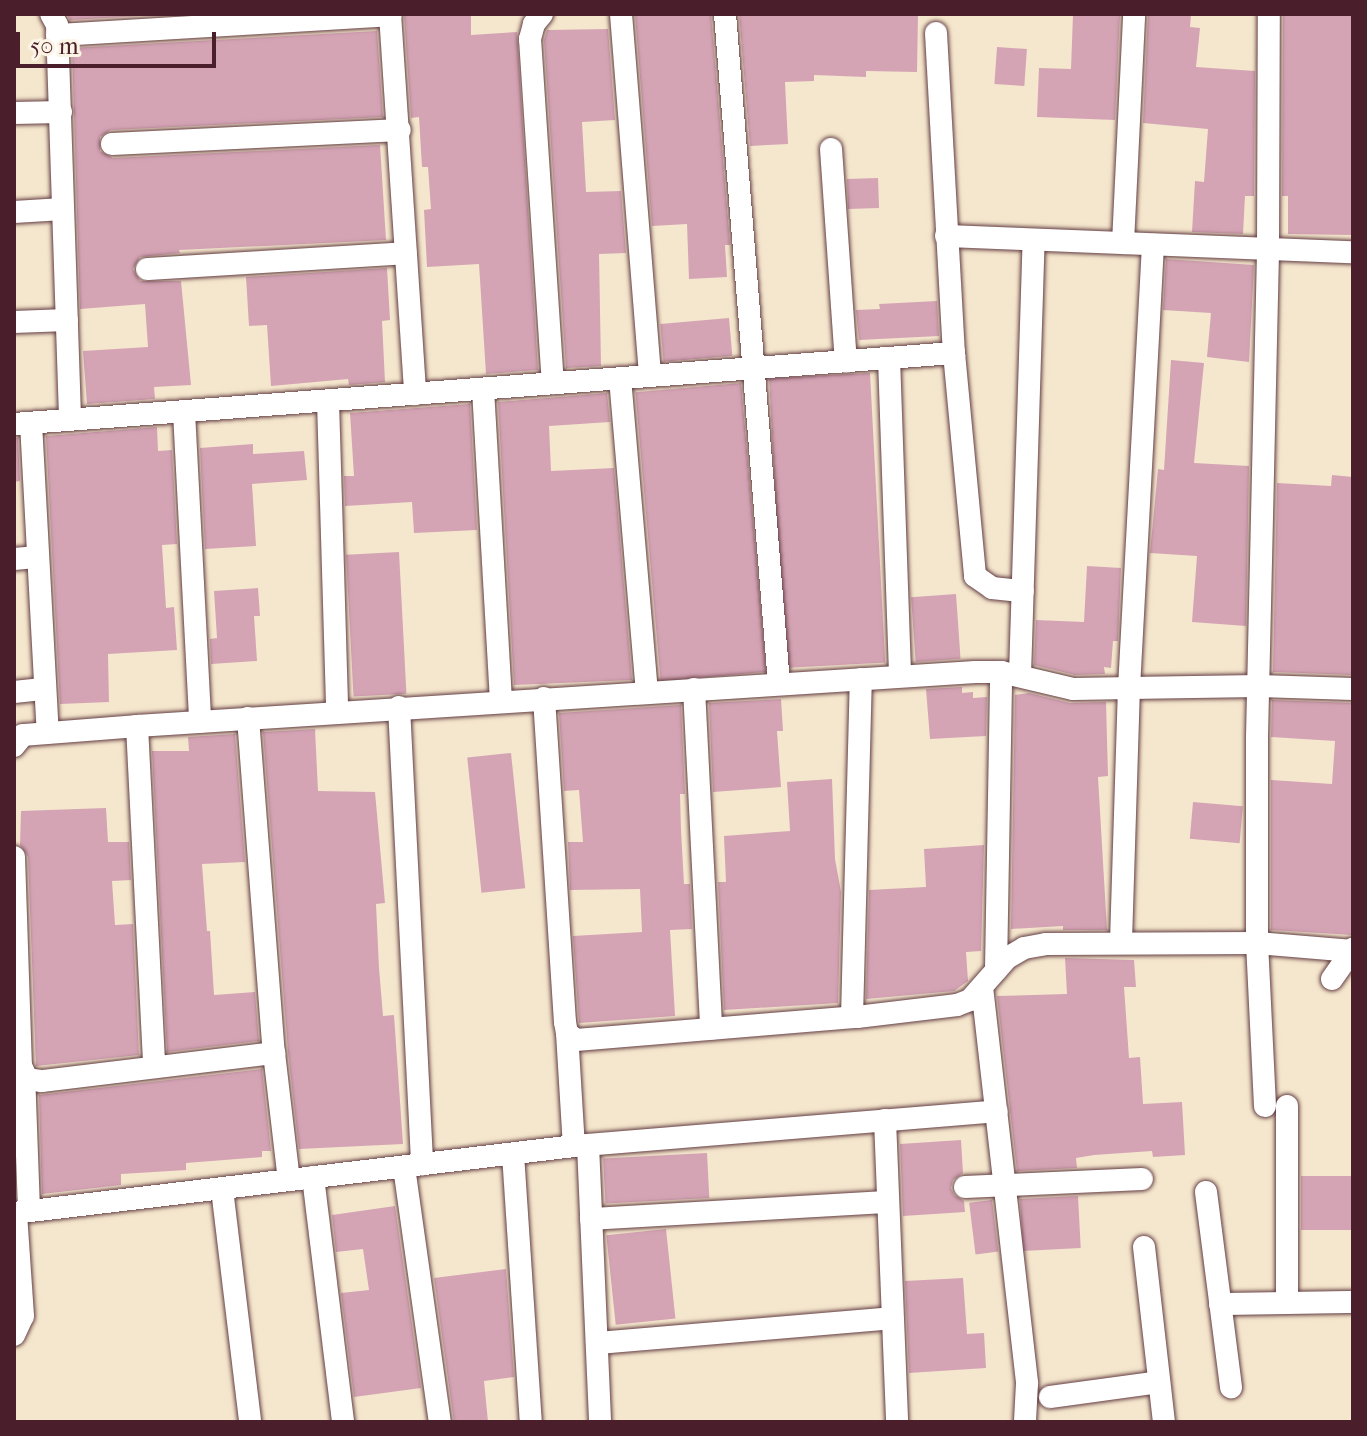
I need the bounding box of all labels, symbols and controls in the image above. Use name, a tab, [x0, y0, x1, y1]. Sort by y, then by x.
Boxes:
scale bar	[20, 16, 220, 66]
text: 50 m	[30, 32, 79, 60]

